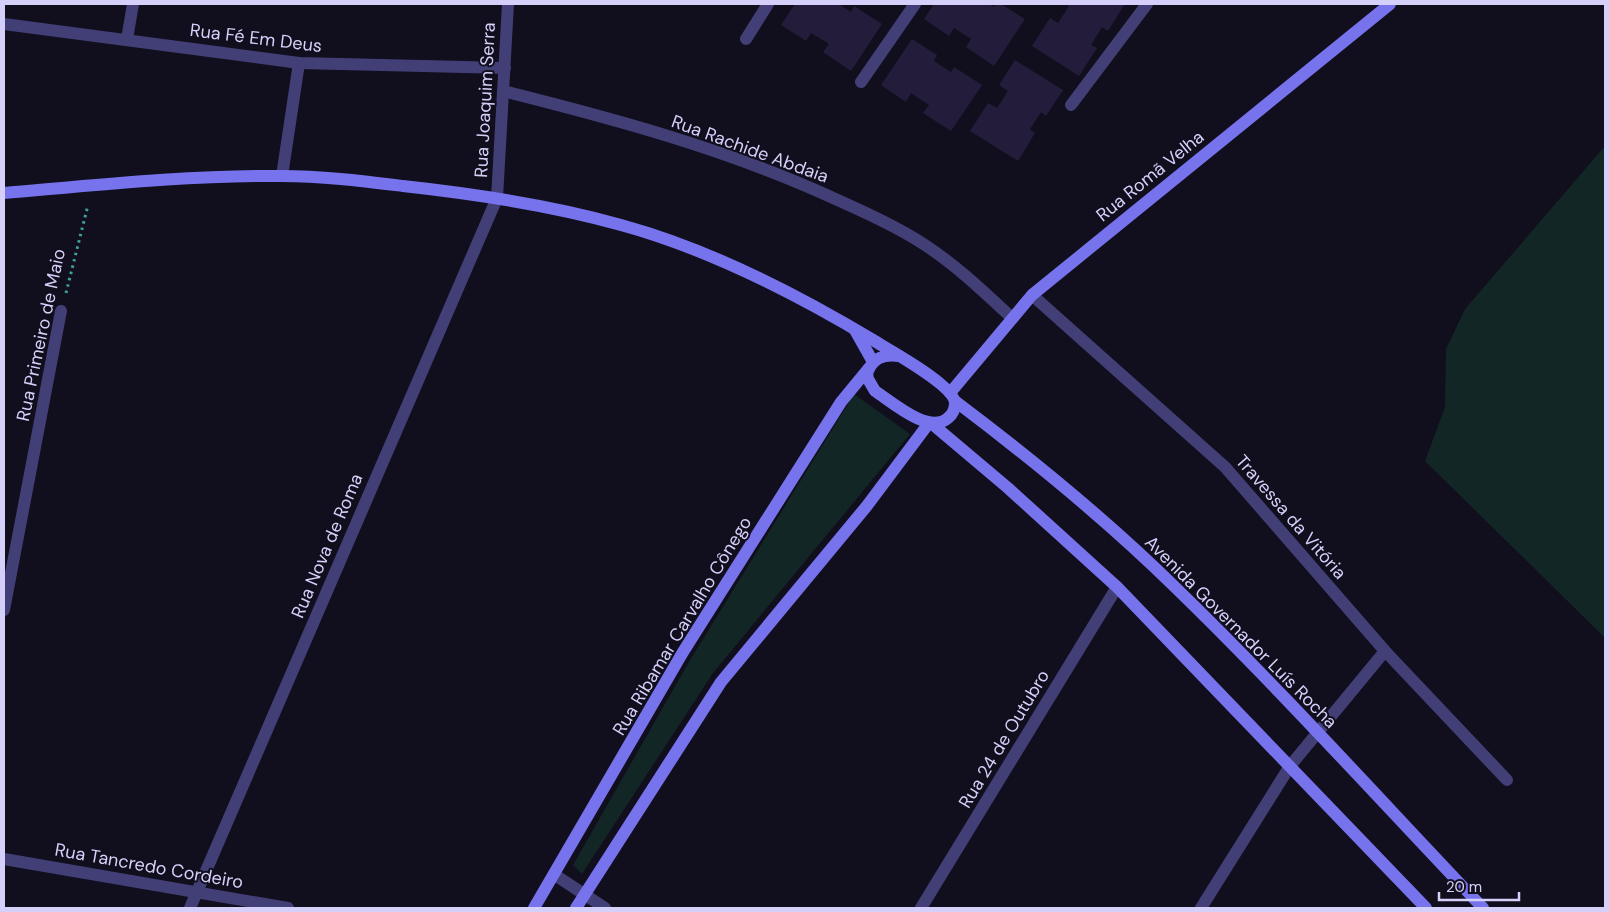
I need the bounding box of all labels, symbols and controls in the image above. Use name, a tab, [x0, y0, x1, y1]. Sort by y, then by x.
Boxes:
street label: Rua Fé Em Deus	[189, 18, 323, 58]
street label: Rua Joaquim Serra	[469, 22, 501, 178]
street label: Rua Rachide Abdaia	[668, 109, 832, 189]
street label: Rua Romã Velha	[1091, 125, 1209, 227]
street label: Rua Primeiro de Maio	[11, 247, 71, 423]
street label: Travessa da Vitória	[1230, 450, 1352, 584]
street label: Rua Nova de Roma	[286, 470, 368, 622]
street label: Rua Ribamar Carvalho Cônego	[607, 512, 757, 740]
street label: Avenida Governador Luís Rocha	[1140, 531, 1342, 733]
street label: Rua 24 de Outubro	[953, 665, 1055, 813]
street label: Rua Tancredo Cordeiro	[53, 838, 245, 894]
scale bar	[1439, 870, 1519, 902]
text: 20 m	[1446, 877, 1482, 897]

